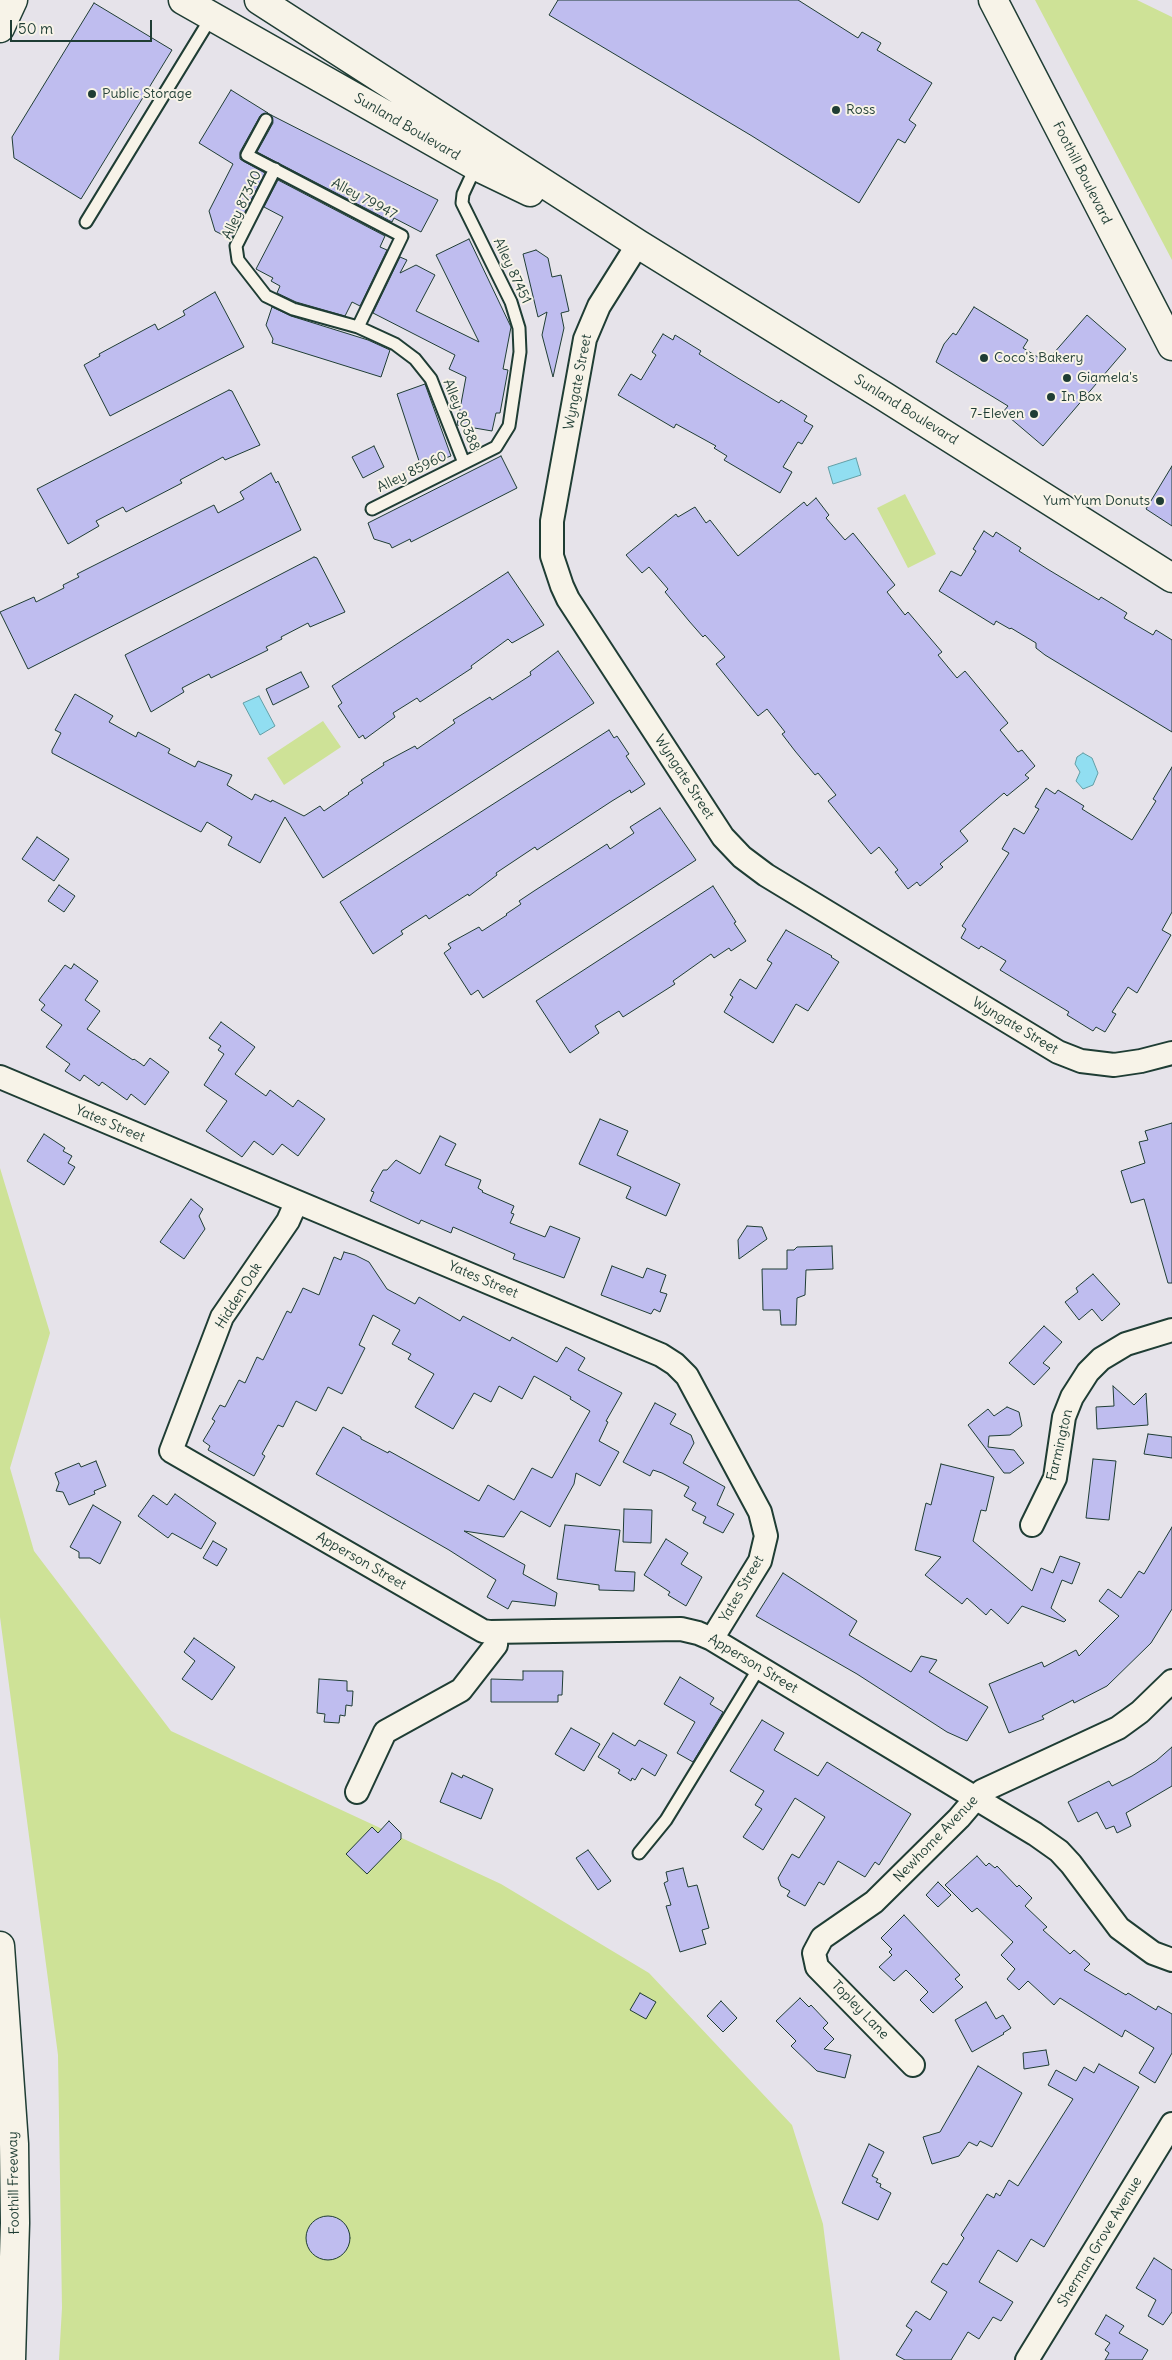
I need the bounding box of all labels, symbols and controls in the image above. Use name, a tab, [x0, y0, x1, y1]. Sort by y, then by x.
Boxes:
scale bar	[12, 10, 155, 42]
text: 50 m	[18, 19, 53, 38]
place label: Public Storage	[102, 86, 192, 102]
marker: Public Storage	[86, 88, 98, 100]
street label: Sunland Boulevard	[351, 90, 463, 164]
place label: Ross	[846, 102, 875, 118]
marker: Ross	[830, 104, 842, 116]
street label: Foothill Boulevard	[1049, 119, 1115, 227]
street label: Alley 87340	[219, 168, 265, 242]
street label: Alley 79947	[328, 175, 400, 223]
street label: Alley 87451	[490, 236, 534, 306]
street label: Wyngate Street	[560, 333, 596, 431]
place label: Coco's Bakery	[994, 350, 1083, 366]
marker: Coco's Bakery	[978, 352, 990, 364]
place label: Giamela's	[1077, 370, 1138, 386]
street label: Sunland Boulevard	[851, 371, 961, 449]
marker: Giamela's	[1061, 372, 1073, 384]
street label: Alley 80388	[439, 377, 483, 453]
place label: In Box	[1061, 389, 1102, 405]
marker: In Box	[1045, 391, 1057, 403]
place label: 7-Eleven	[970, 406, 1024, 422]
marker: 7-Eleven	[1028, 408, 1040, 420]
street label: Alley 85960	[374, 448, 450, 496]
place label: Yum Yum Donuts	[1043, 493, 1150, 509]
marker: Yum Yum Donuts	[1154, 495, 1166, 507]
street label: Wyngate Street	[651, 732, 717, 822]
street label: Wyngate Street	[969, 994, 1061, 1058]
street label: Yates Street	[73, 1102, 147, 1146]
street label: Yates Street	[446, 1258, 520, 1302]
street label: Hidden Oak	[212, 1260, 266, 1332]
street label: Farmington	[1044, 1408, 1076, 1482]
street label: Apperson Street	[313, 1528, 409, 1594]
street label: Yates Street	[716, 1553, 768, 1625]
street label: Apperson Street	[705, 1631, 801, 1697]
street label: Newhome Avenue	[890, 1792, 982, 1886]
street label: Topley Lane	[828, 1977, 892, 2043]
street label: Foothill Freeway	[5, 2131, 23, 2235]
street label: Sherman Grove Avenue	[1054, 2174, 1146, 2310]

